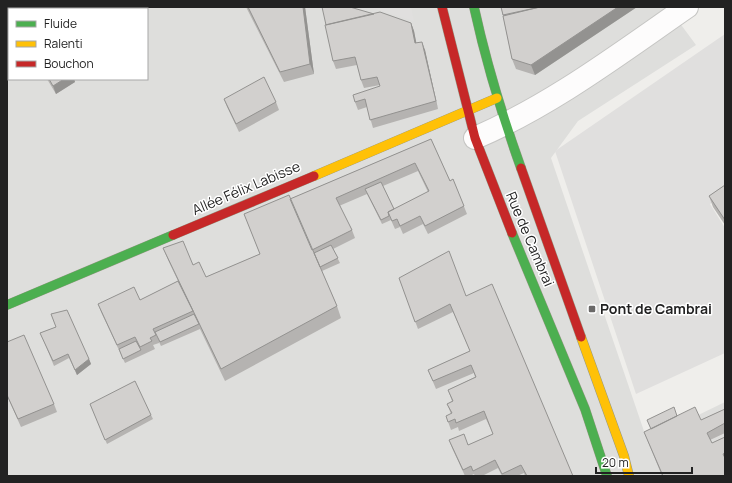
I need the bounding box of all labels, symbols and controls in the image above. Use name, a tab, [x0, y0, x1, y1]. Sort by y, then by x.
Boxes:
legend	[8, 8, 148, 80]
text: Fluide	[44, 15, 77, 32]
text: Ralenti	[44, 35, 83, 52]
text: Bouchon	[44, 55, 94, 72]
street label: Allée Félix Labisse	[189, 156, 303, 219]
street label: Rue de Cambrai	[502, 189, 559, 289]
place label: Pont de Cambrai	[600, 299, 712, 318]
marker: Pont de Cambrai	[587, 304, 597, 314]
scale bar	[596, 449, 692, 475]
text: 20 m	[602, 454, 629, 471]

